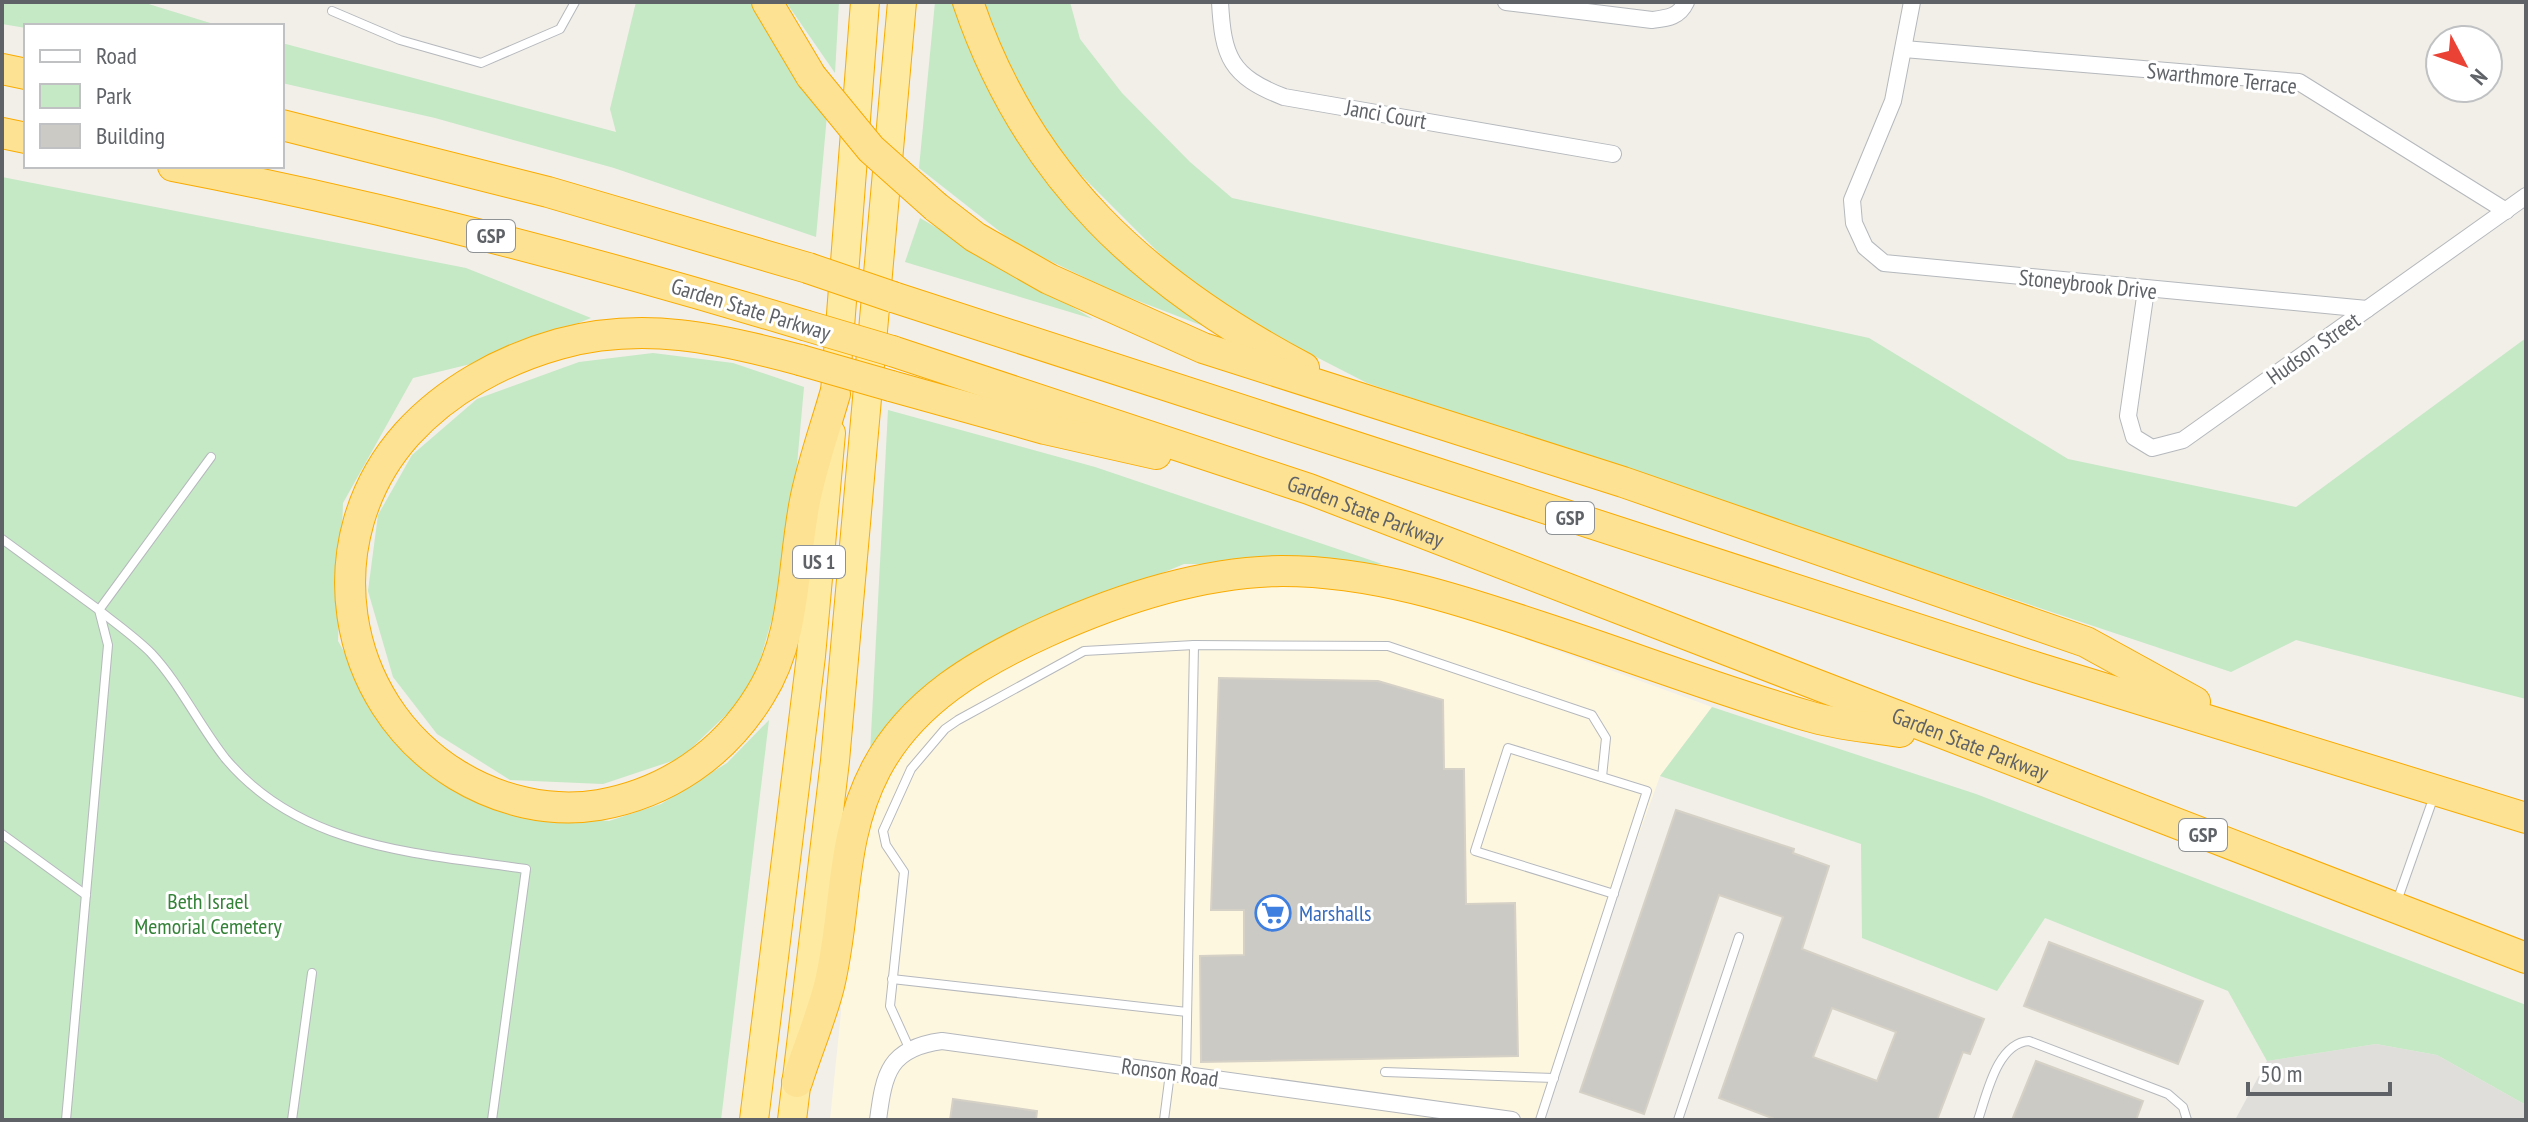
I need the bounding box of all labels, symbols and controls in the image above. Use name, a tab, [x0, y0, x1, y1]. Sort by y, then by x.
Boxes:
legend	[24, 24, 284, 168]
north arrow	[2424, 24, 2504, 104]
text: Road	[96, 40, 137, 71]
street label: Swarthmore Terrace	[2146, 56, 2298, 100]
text: N	[2465, 63, 2494, 91]
text: Park	[96, 80, 132, 111]
street label: Janci Court	[1342, 93, 1429, 135]
text: Building	[96, 120, 165, 151]
road number: GSP	[467, 220, 515, 252]
street label: Stoneybrook Drive	[2018, 263, 2158, 305]
street label: Garden State Parkway	[668, 271, 835, 347]
street label: Hudson Street	[2261, 306, 2365, 390]
street label: Garden State Parkway	[1284, 469, 1449, 554]
road number: GSP	[1546, 502, 1594, 534]
road number: US 1	[793, 546, 845, 578]
street label: Garden State Parkway	[1888, 701, 2053, 787]
road number: GSP	[2179, 819, 2227, 851]
park label: Beth Israel Memorial Cemetery	[134, 887, 282, 940]
supermarket icon: Marshalls	[1254, 894, 1292, 932]
place label: Marshalls	[1299, 899, 1371, 927]
scale bar	[2248, 1046, 2390, 1096]
street label: Ronson Road	[1120, 1051, 1220, 1093]
text: 50 m	[2260, 1058, 2302, 1089]

